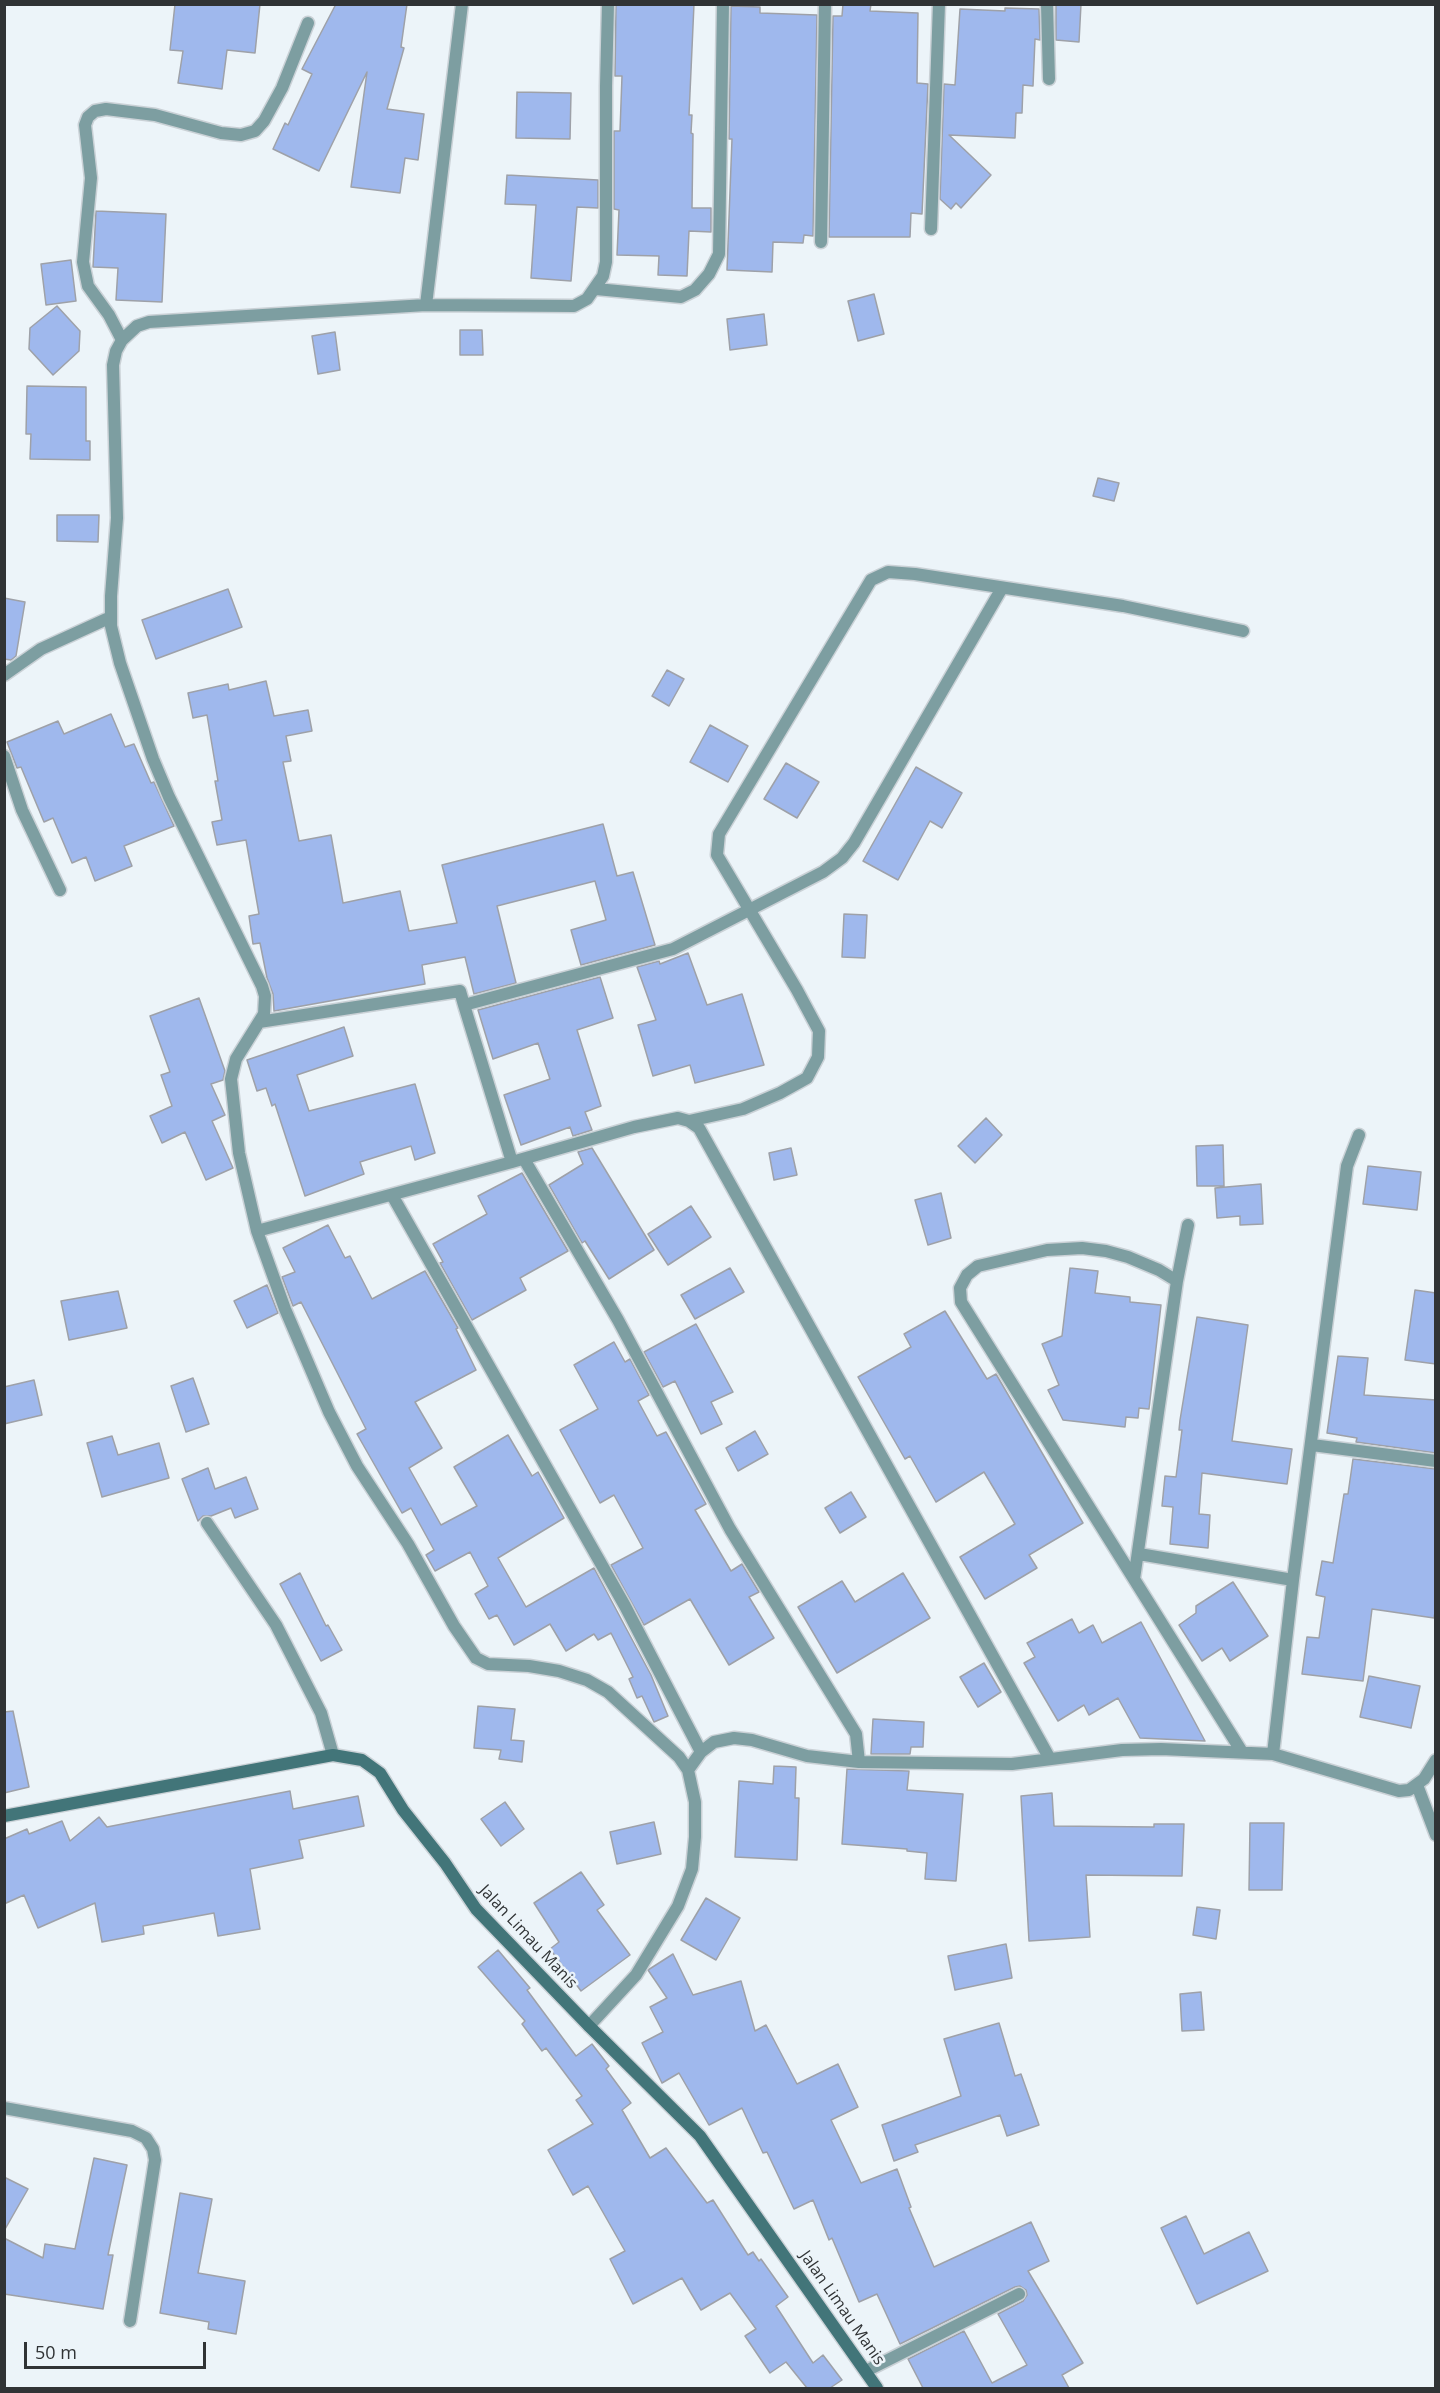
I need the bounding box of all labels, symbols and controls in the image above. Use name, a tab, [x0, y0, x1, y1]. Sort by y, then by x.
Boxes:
street label: Jalan Limau Manis	[475, 1881, 581, 1993]
street label: Jalan Limau Manis	[795, 2247, 889, 2369]
scale bar	[27, 2330, 208, 2368]
text: 50 m	[35, 2340, 77, 2364]

